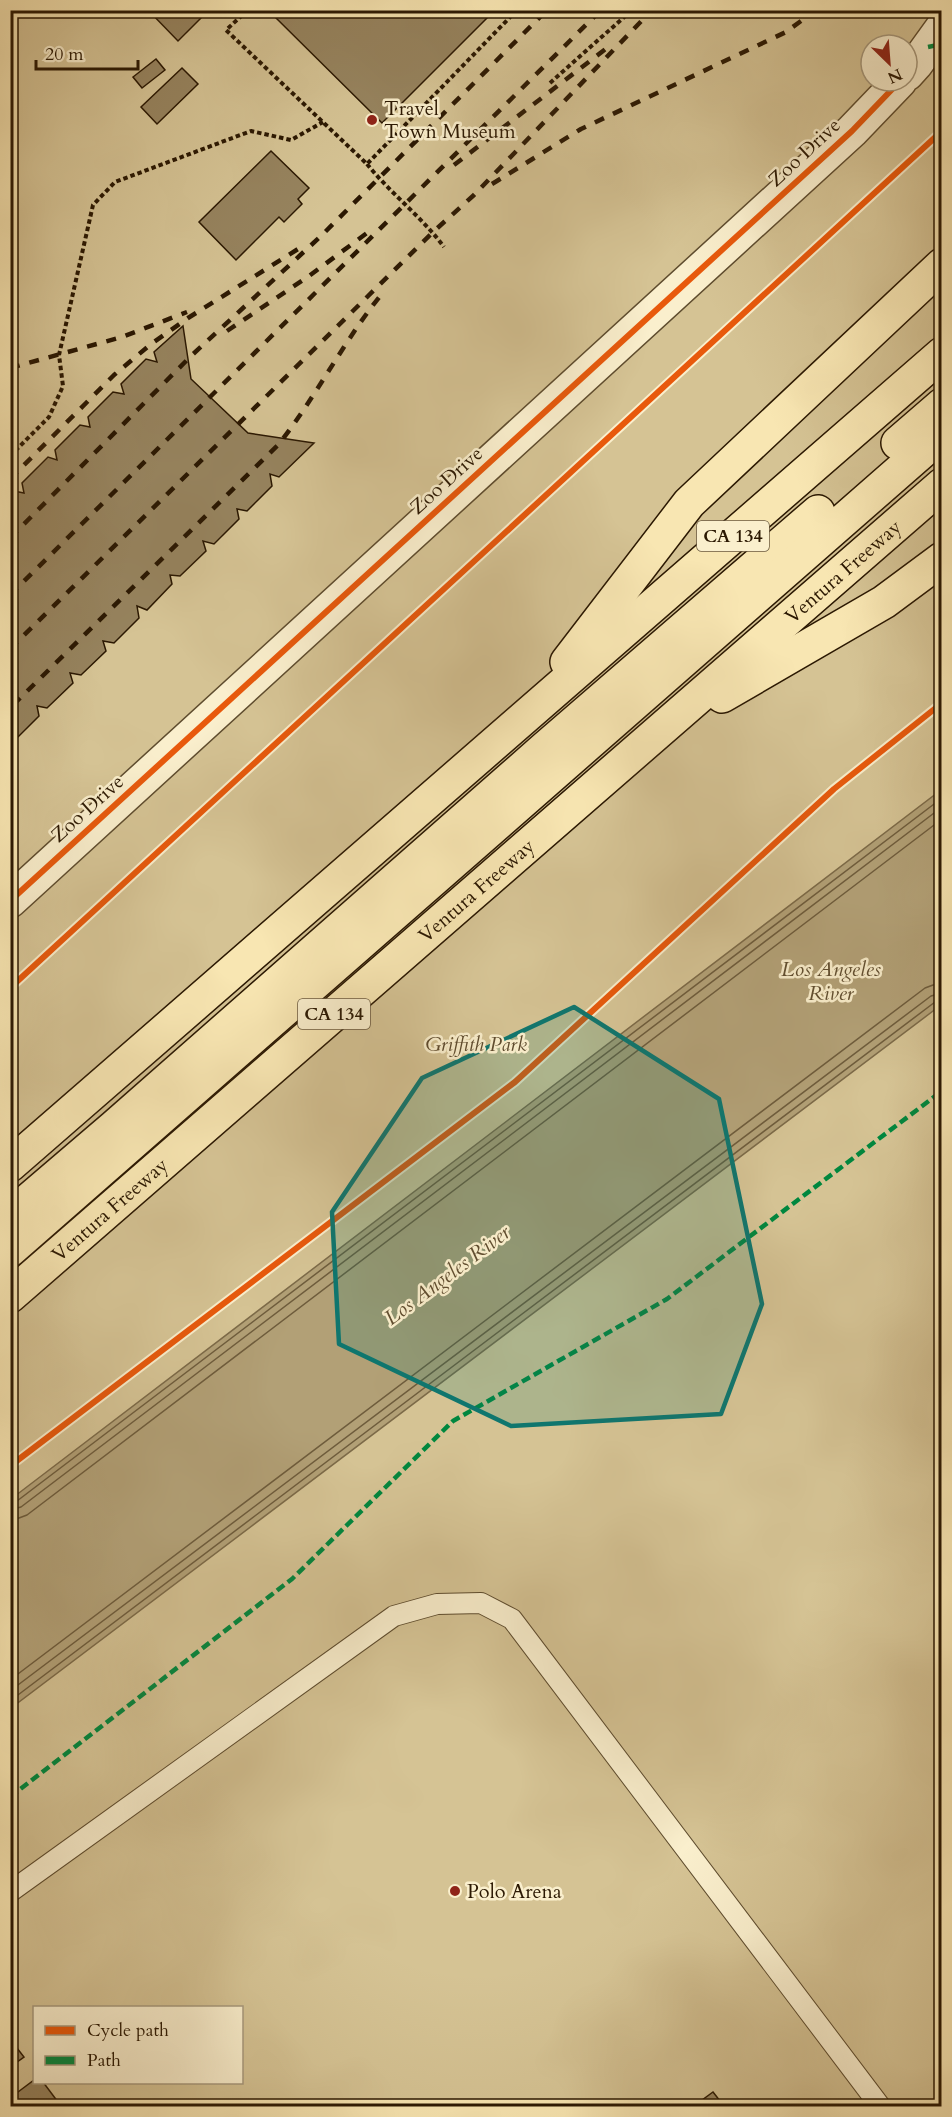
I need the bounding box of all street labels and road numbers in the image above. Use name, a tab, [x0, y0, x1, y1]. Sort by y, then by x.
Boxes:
street label: Zoo Drive	[762, 112, 846, 193]
street label: Zoo Drive	[404, 440, 489, 520]
street label: Ventura Freeway	[779, 513, 907, 630]
road number: CA 134	[697, 521, 769, 551]
street label: Zoo Drive	[45, 768, 130, 848]
street label: Ventura Freeway	[413, 832, 541, 949]
road number: CA 134	[298, 999, 370, 1029]
street label: Ventura Freeway	[46, 1151, 174, 1268]

